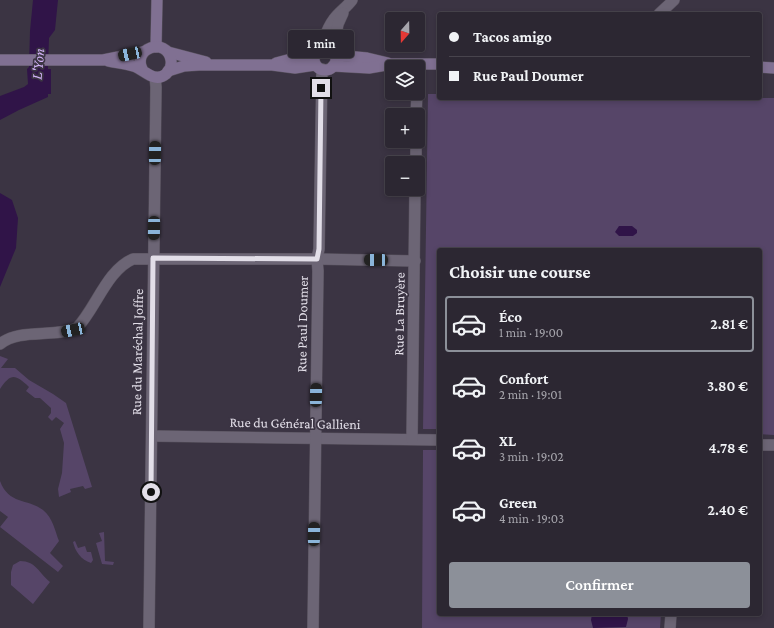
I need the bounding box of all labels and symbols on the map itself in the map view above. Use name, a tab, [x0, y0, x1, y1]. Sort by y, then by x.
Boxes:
north arrow	[385, 12, 425, 52]
callout: 1 min	[288, 30, 354, 58]
car	[117, 46, 143, 62]
water label: L'Yon	[29, 47, 47, 80]
route end	[312, 79, 330, 97]
car	[149, 141, 161, 165]
car	[148, 216, 160, 240]
car	[364, 254, 388, 266]
street label: Rue La Bruyère	[390, 272, 408, 356]
street label: Rue Paul Doumer	[293, 275, 311, 373]
street label: Rue du Maréchal Joffre	[128, 289, 146, 415]
car	[60, 322, 86, 338]
car	[310, 383, 322, 407]
street label: Rue du Général Gallieni	[229, 414, 361, 432]
route start	[142, 483, 160, 501]
car	[308, 522, 320, 546]

